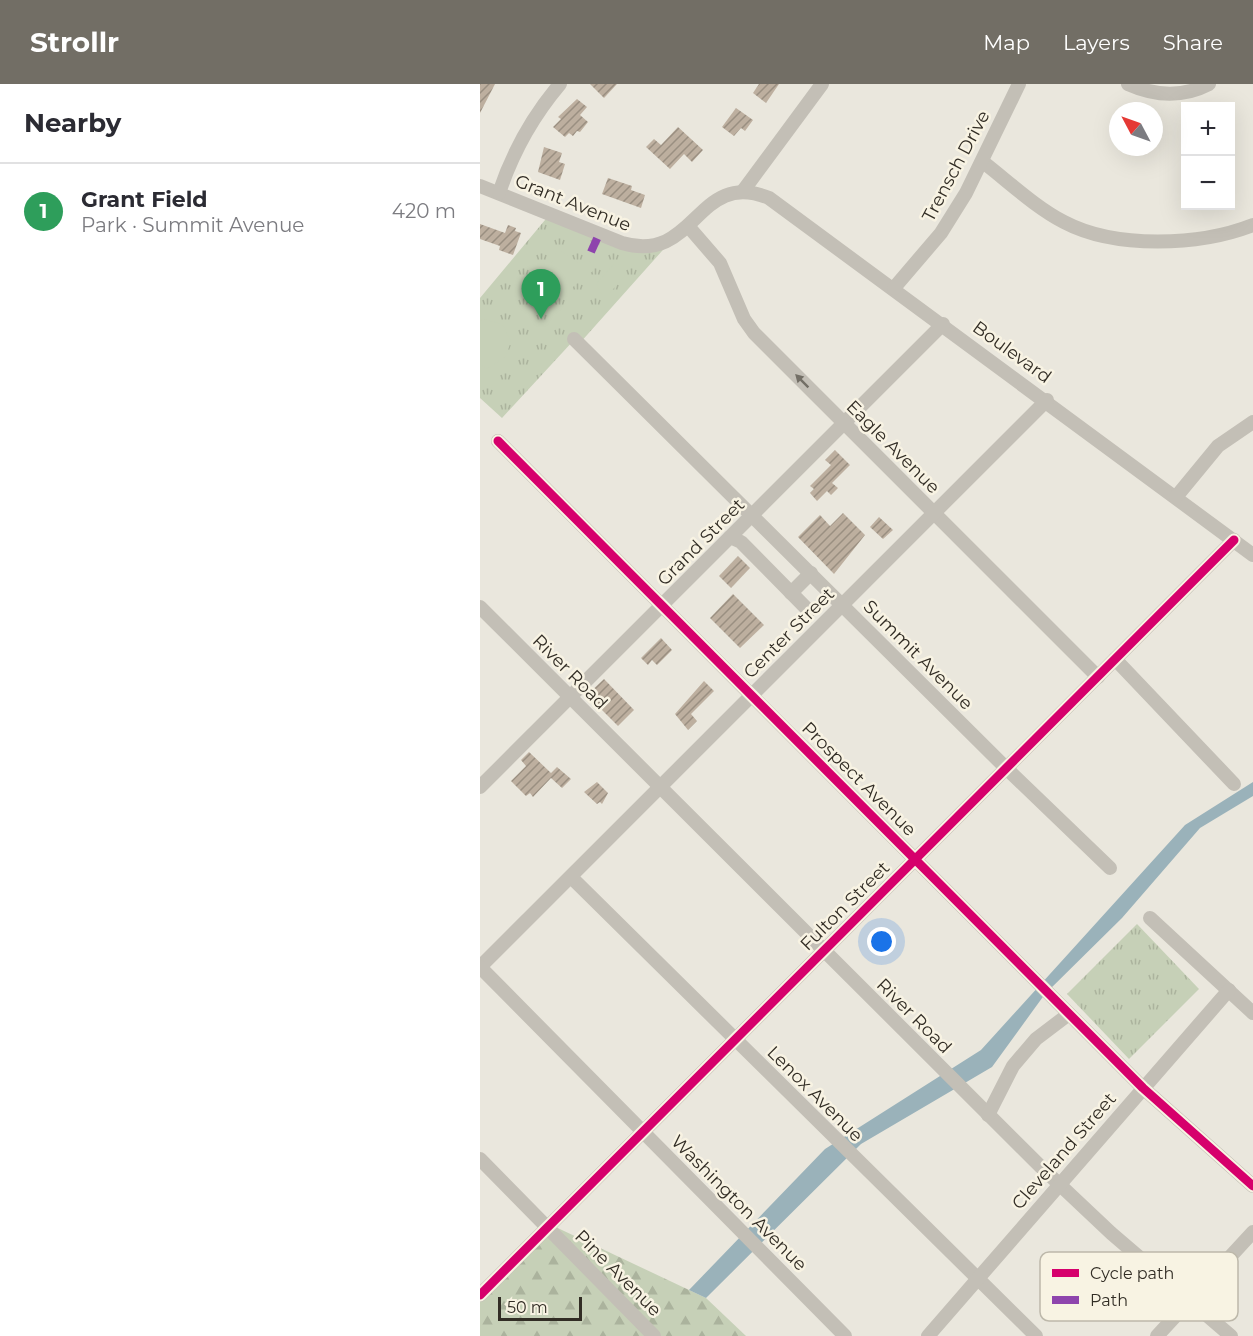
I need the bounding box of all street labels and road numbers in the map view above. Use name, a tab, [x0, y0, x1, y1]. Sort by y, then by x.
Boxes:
street label: Trensch Drive	[917, 106, 995, 225]
street label: Grant Avenue	[512, 170, 634, 236]
street label: Boulevard	[968, 316, 1056, 388]
street label: Eagle Avenue	[842, 396, 944, 498]
street label: Grand Street	[653, 494, 749, 590]
street label: Center Street	[739, 583, 839, 683]
street label: Summit Avenue	[859, 596, 977, 714]
street label: River Road	[528, 630, 612, 714]
street label: Prospect Avenue	[797, 717, 921, 841]
street label: Fulton Street	[796, 857, 894, 955]
street label: River Road	[872, 974, 956, 1058]
street label: Lenox Avenue	[762, 1041, 868, 1147]
street label: Cleveland Street	[1007, 1088, 1121, 1214]
street label: Washington Avenue	[667, 1131, 812, 1276]
street label: Pine Avenue	[570, 1225, 666, 1321]

